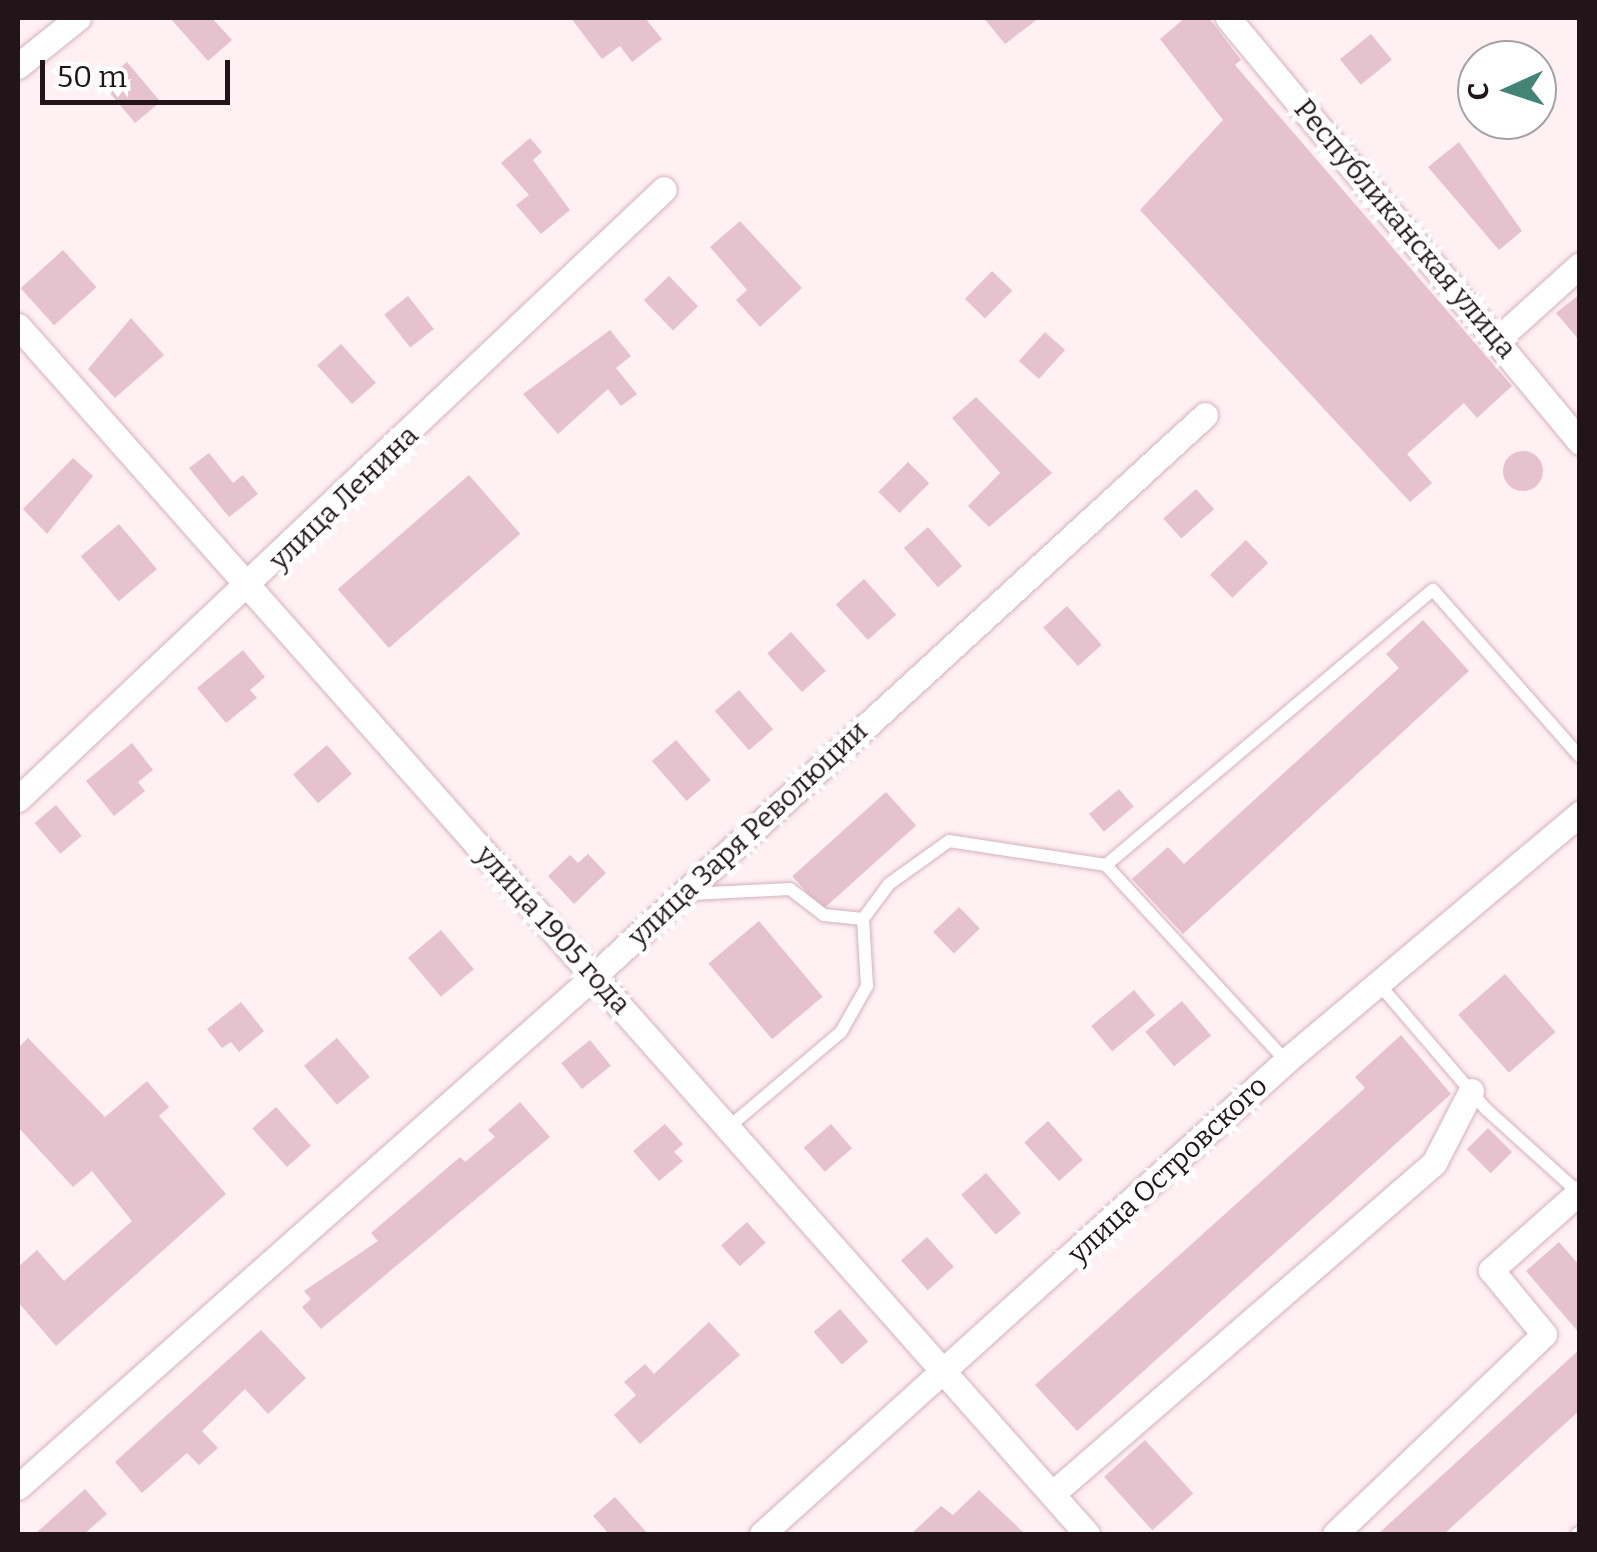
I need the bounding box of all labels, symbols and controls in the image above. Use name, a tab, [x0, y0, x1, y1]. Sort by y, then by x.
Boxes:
scale bar	[45, 40, 235, 102]
north arrow	[1457, 40, 1557, 140]
text: 50 m	[57, 59, 127, 95]
text: С	[1462, 82, 1495, 101]
street label: Республиканская улица	[1287, 93, 1523, 365]
street label: улица Ленина	[263, 419, 425, 577]
street label: улица Заря Революции	[621, 714, 875, 954]
street label: улица 1905 года	[469, 839, 637, 1021]
street label: улица Островского	[1062, 1069, 1274, 1271]

